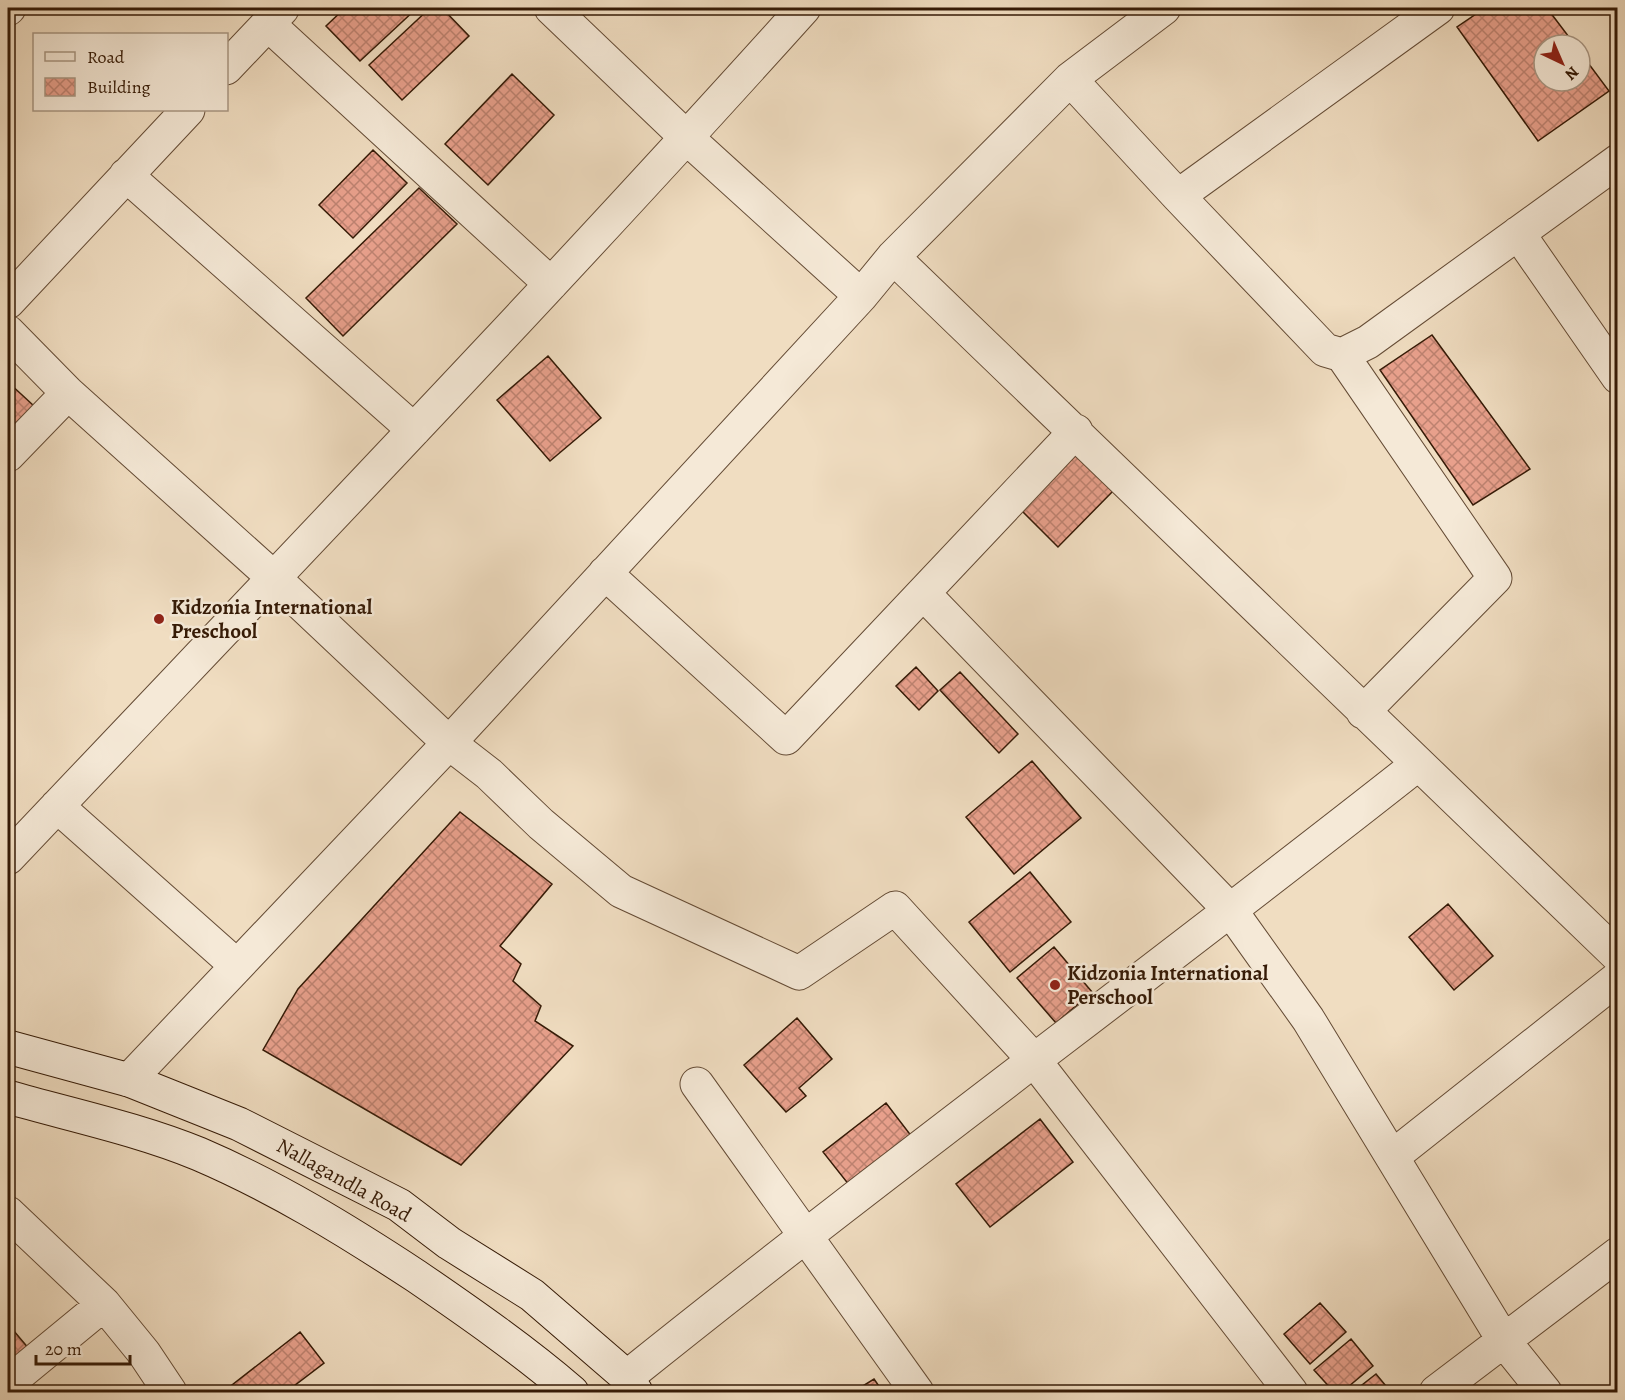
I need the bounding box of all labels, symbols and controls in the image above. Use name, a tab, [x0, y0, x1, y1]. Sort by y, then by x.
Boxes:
legend	[33, 33, 228, 111]
north arrow	[1532, 33, 1592, 93]
text: Road	[87, 45, 125, 69]
text: N	[1560, 61, 1584, 85]
text: Building	[87, 75, 151, 99]
place label: Kidzonia International Preschool	[171, 593, 373, 645]
marker: Kidzonia International Preschool	[152, 612, 166, 626]
place label: Kidzonia International Perschool	[1067, 959, 1269, 1011]
marker: Kidzonia International Perschool	[1048, 978, 1062, 992]
street label: Nallagandla Road	[272, 1131, 417, 1229]
scale bar	[36, 1328, 130, 1366]
text: 20 m	[45, 1337, 82, 1361]

